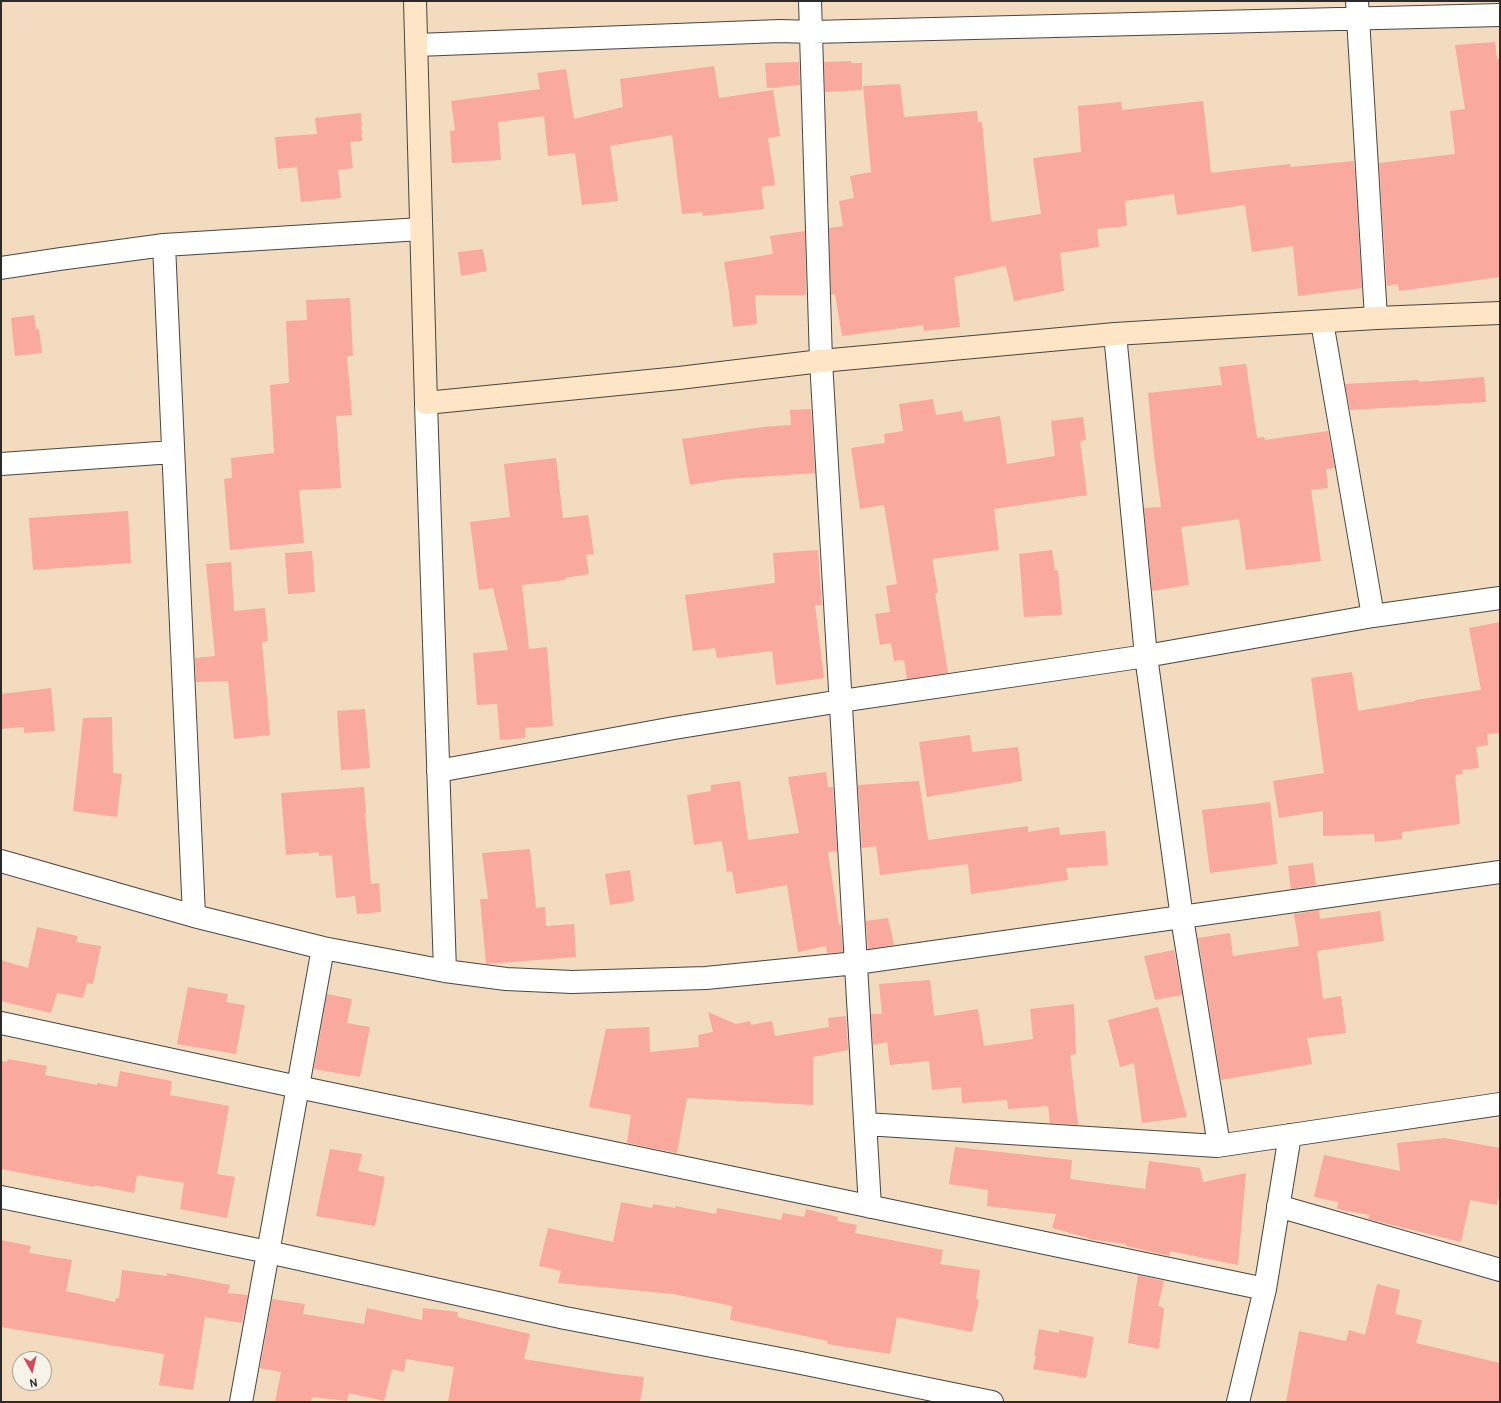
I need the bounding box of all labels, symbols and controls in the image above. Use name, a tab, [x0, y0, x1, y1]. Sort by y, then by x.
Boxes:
north arrow	[12, 1351, 52, 1391]
text: N	[29, 1375, 38, 1389]

